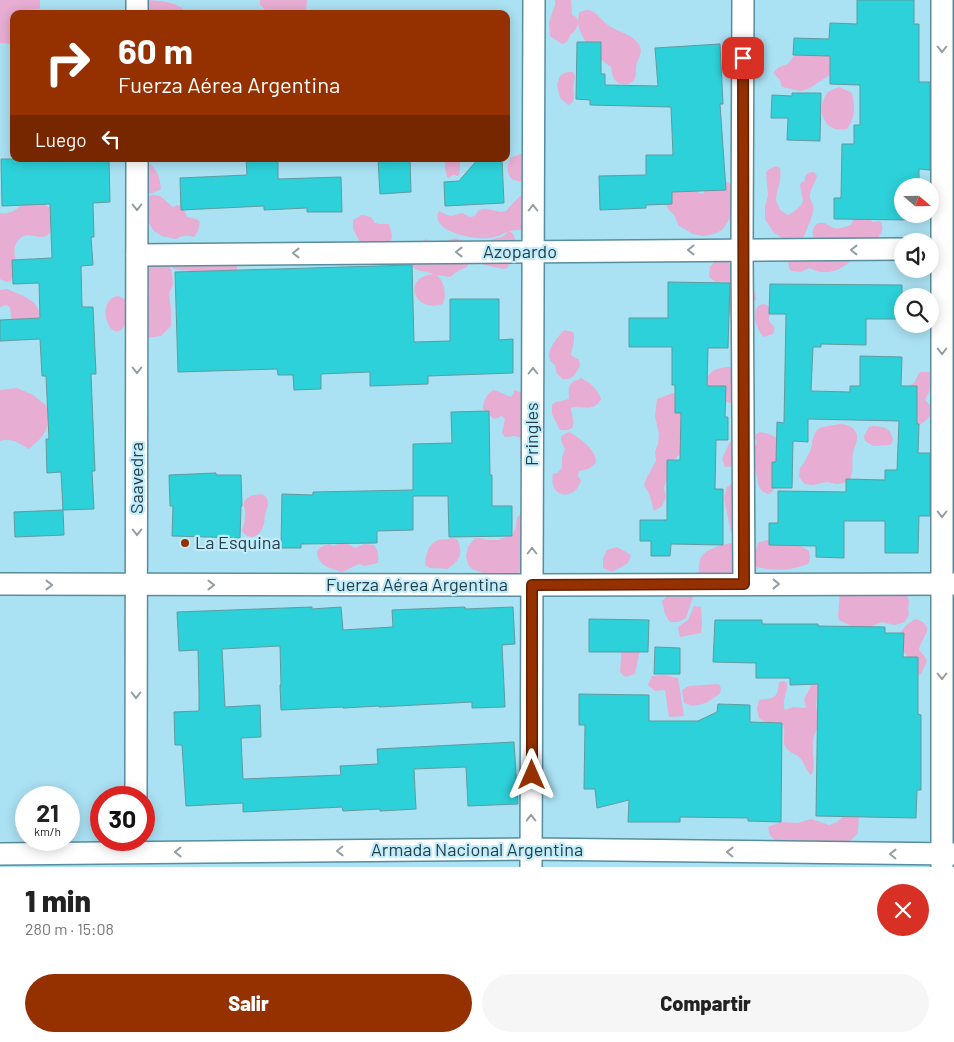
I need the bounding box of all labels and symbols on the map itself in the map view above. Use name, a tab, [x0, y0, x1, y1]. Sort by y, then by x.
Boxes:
pin	[722, 37, 764, 79]
one-way arrow	[937, 45, 947, 53]
north arrow	[894, 178, 939, 222]
one-way arrow	[132, 204, 142, 212]
one-way arrow	[528, 204, 538, 212]
street label: Azopardo	[483, 240, 557, 262]
one-way arrow	[850, 244, 858, 255]
one-way arrow	[687, 245, 695, 256]
one-way arrow	[455, 247, 462, 257]
one-way arrow	[292, 248, 300, 259]
one-way arrow	[937, 348, 947, 355]
one-way arrow	[132, 366, 142, 374]
one-way arrow	[528, 367, 538, 374]
street label: Pringles	[520, 402, 542, 466]
street label: Saavedra	[125, 442, 147, 514]
one-way arrow	[937, 510, 947, 518]
one-way arrow	[132, 529, 142, 537]
place label: La Esquina	[195, 531, 281, 553]
marker: La Esquina	[179, 537, 191, 549]
one-way arrow	[527, 547, 537, 554]
street label: Fuerza Aérea Argentina	[326, 573, 508, 595]
one-way arrow	[45, 579, 53, 590]
one-way arrow	[772, 579, 780, 589]
one-way arrow	[208, 580, 215, 590]
one-way arrow	[937, 672, 947, 680]
one-way arrow	[131, 692, 141, 699]
position arrow	[505, 748, 557, 800]
speed limit sign: 30	[90, 786, 155, 851]
one-way arrow	[526, 814, 536, 822]
street label: Armada Nacional Argentina	[371, 838, 583, 860]
one-way arrow	[336, 846, 344, 856]
one-way arrow	[174, 847, 182, 858]
one-way arrow	[726, 847, 734, 857]
one-way arrow	[889, 849, 896, 859]

